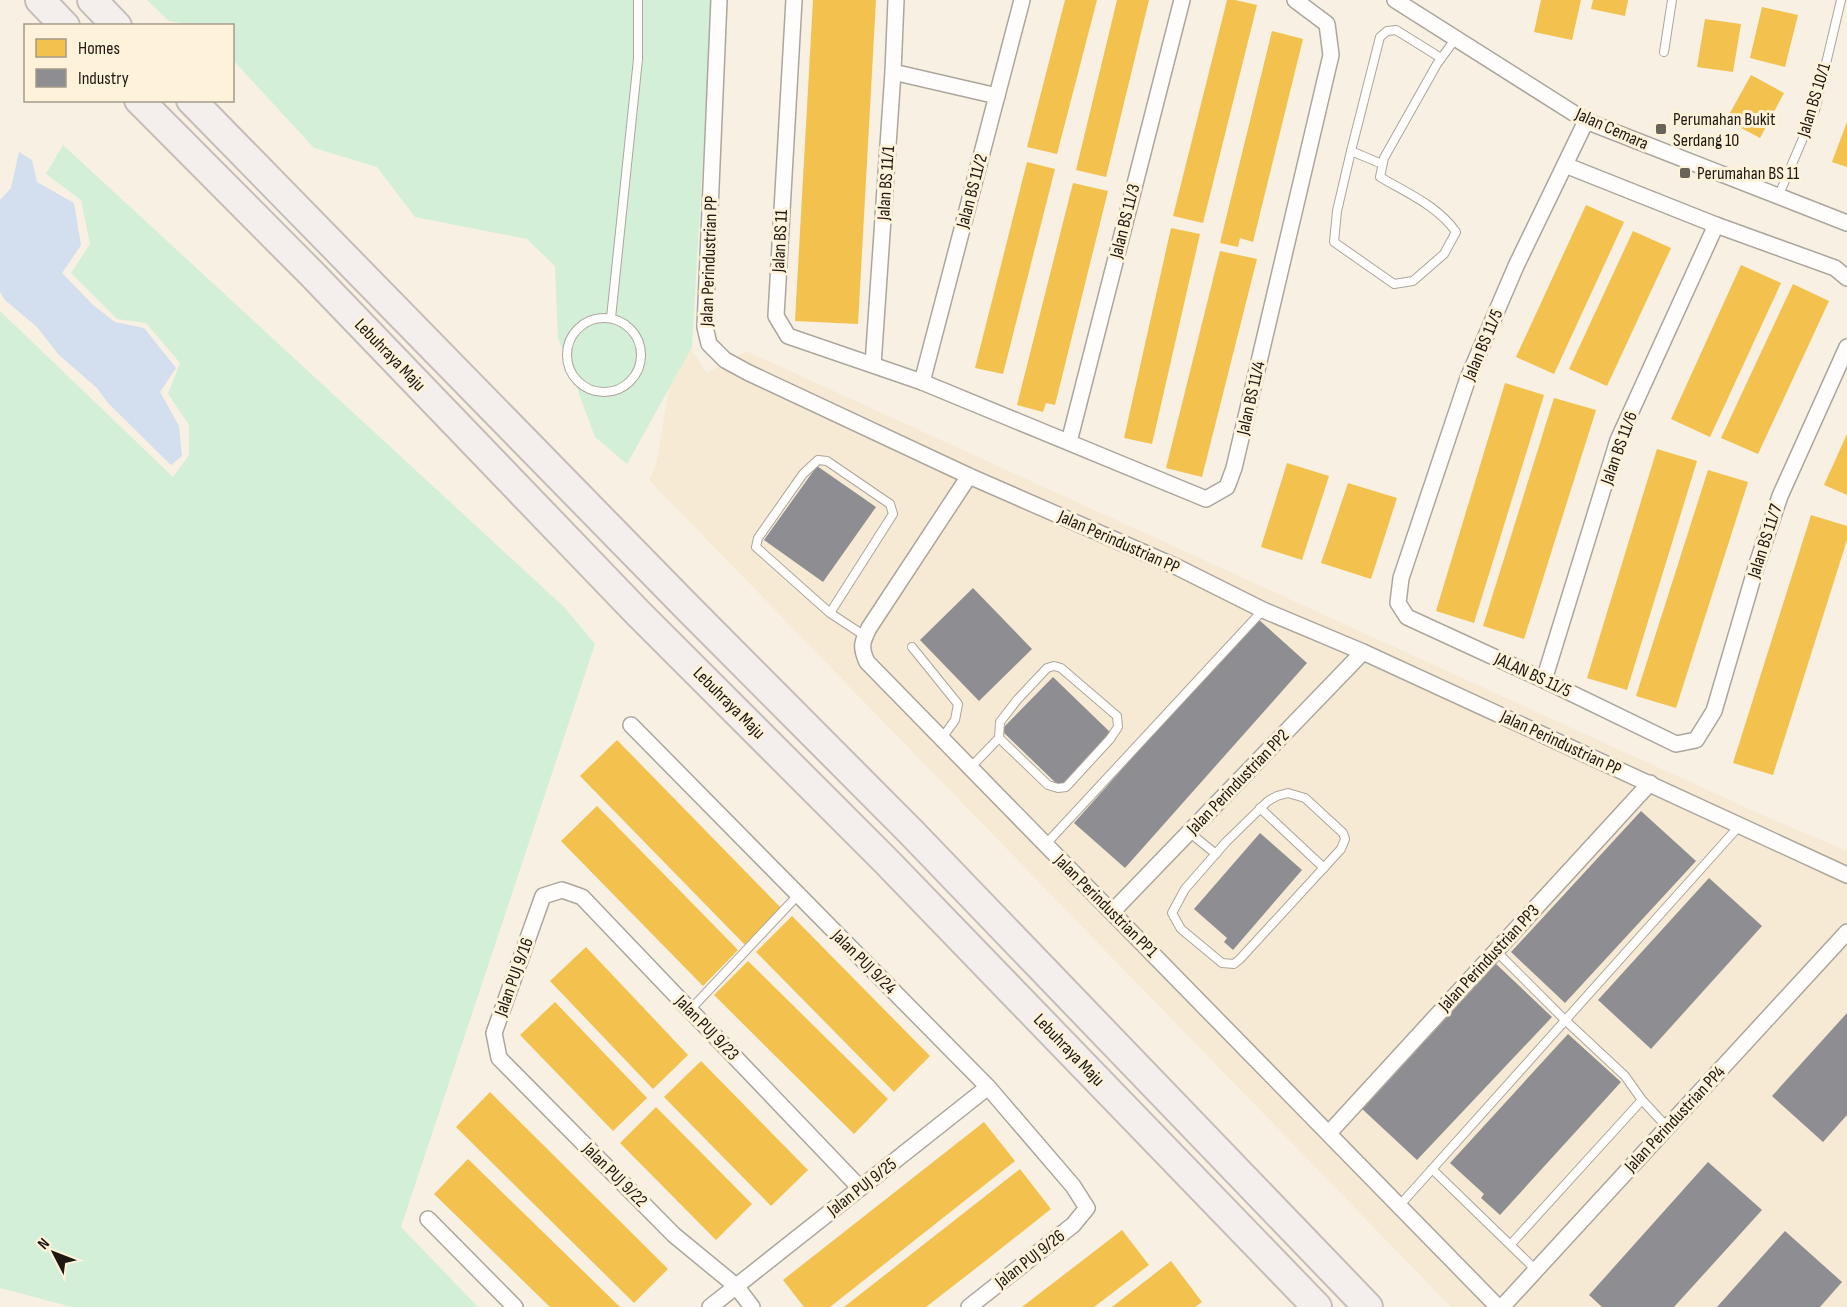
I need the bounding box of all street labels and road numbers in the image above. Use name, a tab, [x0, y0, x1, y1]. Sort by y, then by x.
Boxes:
street label: Jalan BS 10/1	[1793, 60, 1835, 140]
street label: Jalan Cemara	[1571, 103, 1652, 154]
street label: Jalan BS 11/1	[873, 144, 899, 222]
street label: Jalan BS 11/2	[952, 152, 992, 231]
street label: Jalan BS 11/3	[1105, 182, 1144, 261]
street label: Jalan Perindustrian PP	[696, 195, 722, 328]
street label: Jalan BS 11	[768, 208, 792, 274]
street label: Jalan BS 11/5	[1458, 306, 1507, 385]
street label: Lebuhraya Maju	[350, 314, 430, 396]
street label: Jalan BS 11/4	[1232, 359, 1270, 438]
street label: Jalan BS 11/6	[1596, 409, 1642, 488]
street label: Jalan BS 11/7	[1743, 501, 1787, 581]
street label: Jalan Perindustrian PP	[1054, 505, 1183, 578]
street label: JALAN BS 11/5	[1491, 648, 1575, 702]
street label: Lebuhraya Maju	[689, 663, 769, 743]
street label: Jalan Perindustrian PP	[1496, 705, 1625, 780]
street label: Jalan Perindustrian PP2	[1182, 725, 1293, 840]
street label: Jalan Perindustrian PP1	[1049, 849, 1163, 963]
street label: Jalan Perindustrian PP3	[1433, 900, 1544, 1016]
street label: Jalan PUJ 9/24	[827, 925, 901, 999]
street label: Jalan PUJ 9/16	[490, 935, 538, 1020]
street label: Jalan PUJ 9/23	[670, 990, 743, 1065]
street label: Lebuhraya Maju	[1029, 1009, 1109, 1091]
street label: Jalan Perindustrian PP4	[1620, 1061, 1730, 1177]
street label: Jalan PUJ 9/22	[578, 1138, 652, 1212]
street label: Jalan PUJ 9/25	[822, 1153, 901, 1221]
street label: Jalan PUJ 9/26	[990, 1225, 1069, 1293]

